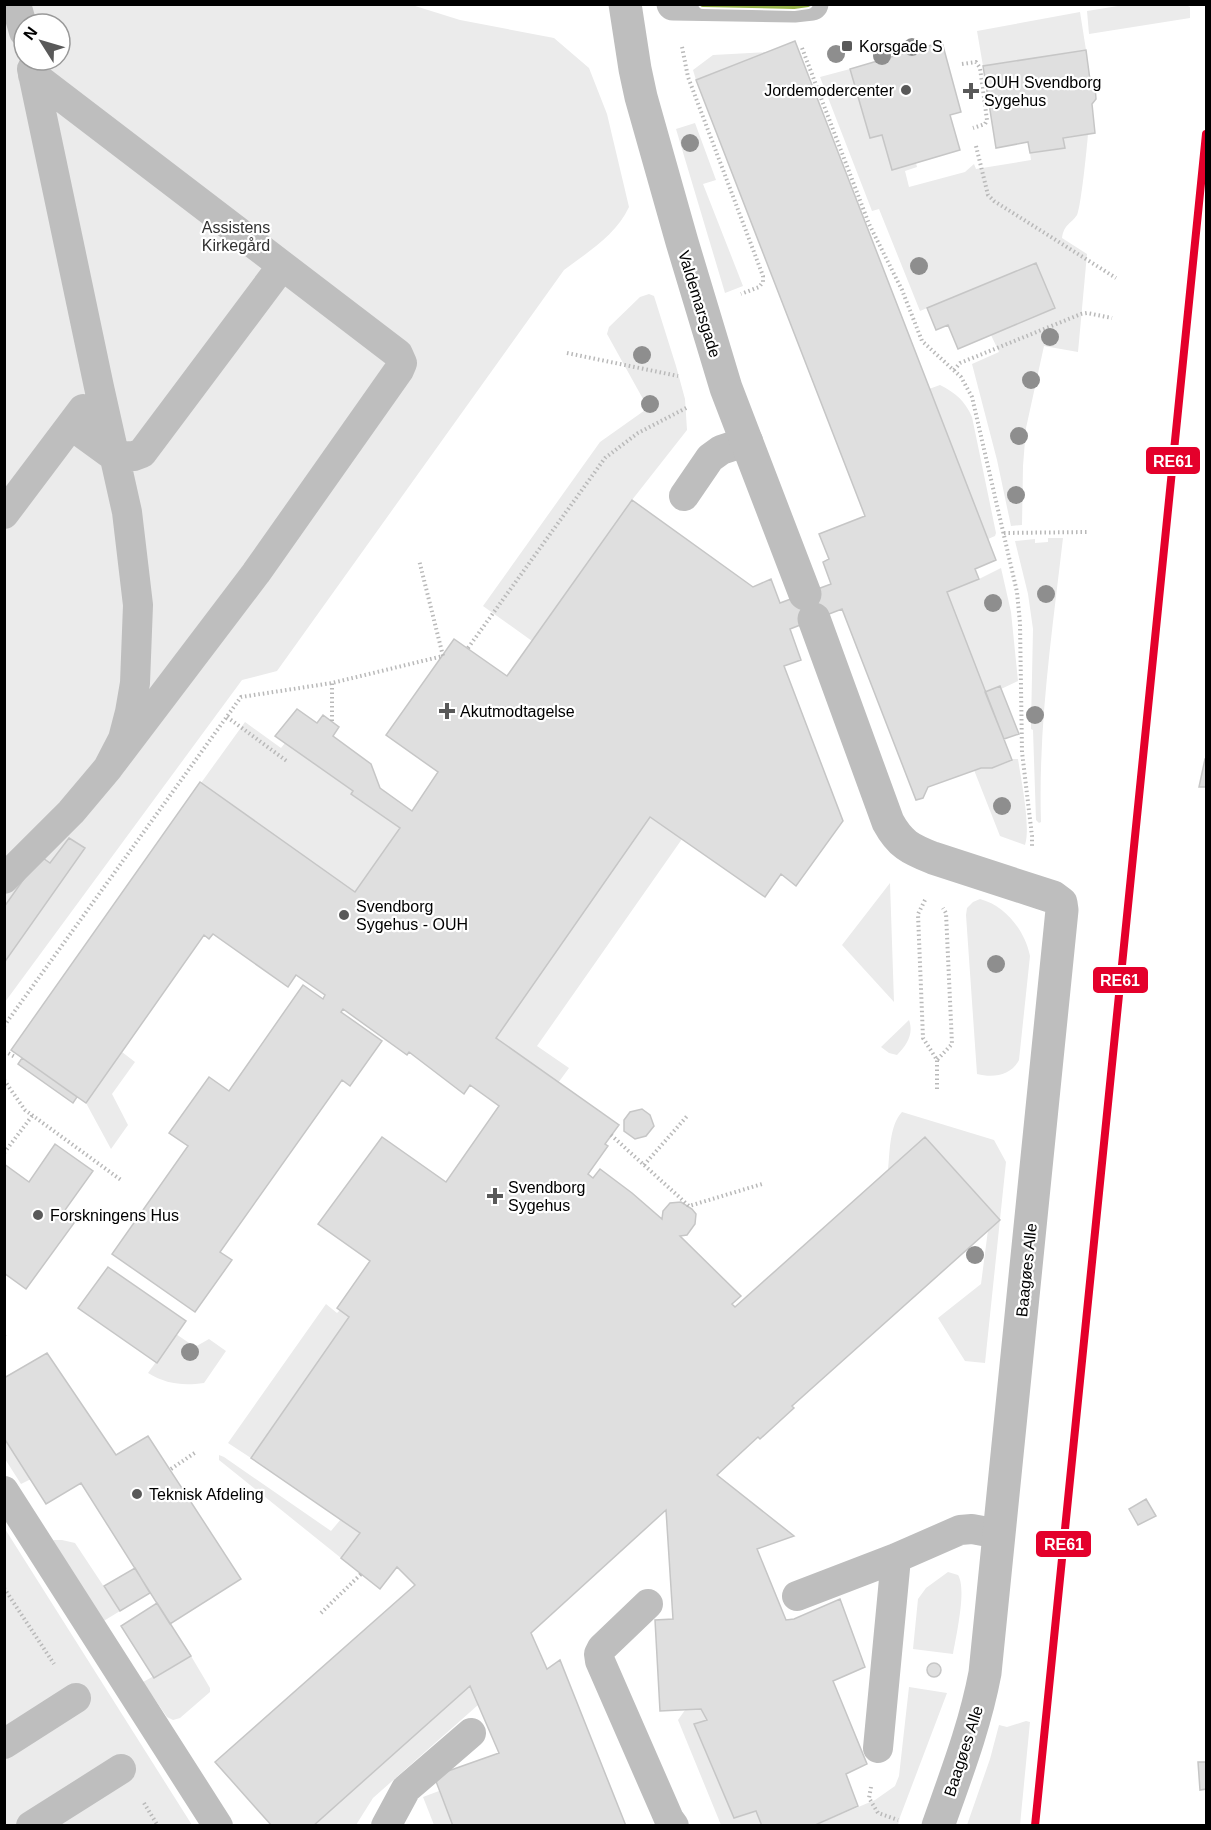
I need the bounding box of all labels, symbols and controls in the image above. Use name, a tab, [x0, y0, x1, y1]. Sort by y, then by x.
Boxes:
north arrow	[12, 12, 72, 72]
text: N	[20, 24, 41, 43]
place label: Korsgade S	[859, 38, 943, 55]
marker: Korsgade S	[840, 39, 854, 53]
place label: OUH Svendborg Sygehus	[984, 74, 1101, 109]
place label: Jordemodercenter	[764, 82, 895, 99]
marker: OUH Svendborg Sygehus	[962, 82, 980, 100]
marker: Jordemodercenter	[899, 83, 913, 97]
park label: Assistens Kirkegård	[202, 219, 270, 254]
street label: Valdemarsgade	[675, 249, 724, 360]
line badge: RE61	[1145, 446, 1201, 475]
text: RE61	[1153, 453, 1193, 470]
marker: Akutmodtagelse	[438, 702, 456, 720]
place label: Akutmodtagelse	[460, 703, 575, 720]
place label: Svendborg Sygehus - OUH	[356, 898, 468, 933]
marker: Svendborg Sygehus - OUH	[337, 908, 351, 922]
line badge: RE61	[1092, 966, 1149, 994]
text: RE61	[1100, 972, 1140, 989]
place label: Svendborg Sygehus	[508, 1179, 585, 1214]
marker: Svendborg Sygehus	[486, 1187, 504, 1205]
place label: Forskningens Hus	[50, 1207, 179, 1224]
marker: Forskningens Hus	[31, 1208, 45, 1222]
street label: Baagøes Alle	[1013, 1222, 1040, 1318]
place label: Teknisk Afdeling	[149, 1486, 264, 1503]
marker: Teknisk Afdeling	[130, 1487, 144, 1501]
line badge: RE61	[1035, 1530, 1092, 1558]
text: RE61	[1044, 1536, 1084, 1553]
street label: Baagøes Alle	[941, 1704, 986, 1799]

